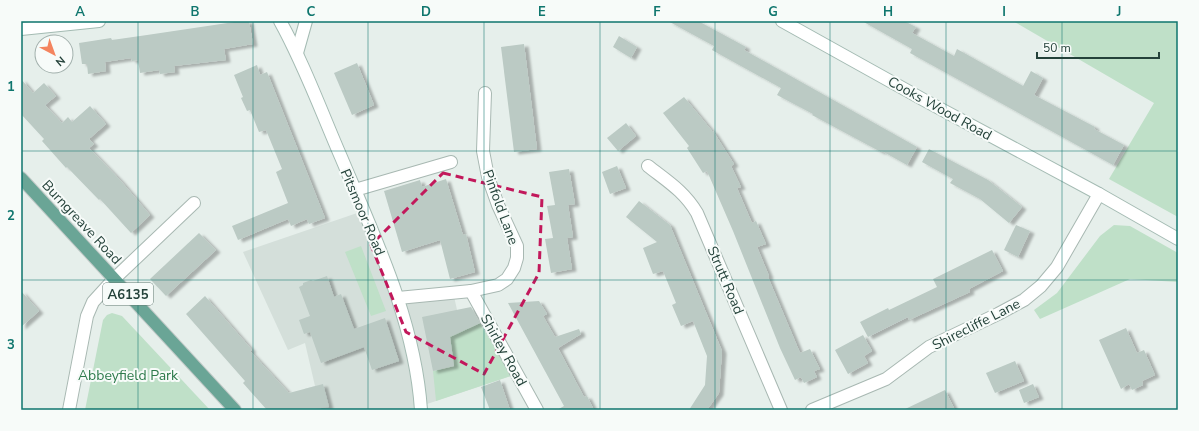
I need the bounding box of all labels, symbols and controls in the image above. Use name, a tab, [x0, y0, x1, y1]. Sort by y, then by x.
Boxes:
text: A	[75, 3, 85, 21]
text: B	[191, 3, 200, 21]
text: C	[307, 3, 316, 21]
text: D	[421, 3, 431, 21]
text: E	[538, 3, 546, 21]
text: F	[653, 3, 661, 21]
text: G	[768, 3, 778, 21]
text: H	[883, 3, 893, 21]
text: I	[1002, 3, 1006, 21]
text: J	[1116, 3, 1121, 21]
north arrow	[34, 34, 74, 74]
scale bar	[1037, 34, 1159, 60]
text: 50 m	[1043, 40, 1071, 56]
text: N	[52, 53, 68, 70]
street label: Cooks Wood Road	[884, 72, 995, 145]
text: 1	[7, 78, 15, 96]
street label: Pitsmoor Road	[336, 166, 389, 258]
street label: Pinfold Lane	[478, 167, 523, 247]
street label: Burngreave Road	[38, 176, 126, 269]
text: 2	[7, 207, 15, 225]
street label: Strutt Road	[703, 243, 748, 317]
road number: A6135	[103, 283, 153, 305]
street label: Shirecliffe Lane	[929, 294, 1024, 355]
street label: Shirley Road	[476, 311, 531, 390]
text: 3	[7, 336, 15, 354]
park label: Abbeyfield Park	[78, 366, 179, 385]

